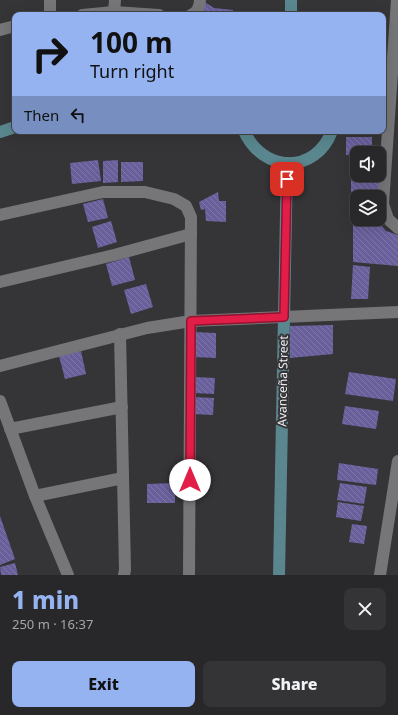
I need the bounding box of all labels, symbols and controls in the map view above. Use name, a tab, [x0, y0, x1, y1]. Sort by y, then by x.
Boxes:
text: 100 m	[90, 23, 173, 61]
icon: right	[24, 28, 76, 80]
text: Turn right	[90, 59, 174, 83]
icon: left	[67, 104, 89, 126]
text: Then	[24, 105, 59, 125]
map controls	[350, 146, 386, 226]
button: sound	[350, 146, 386, 182]
pin	[270, 162, 304, 196]
icon: arrive	[276, 168, 298, 190]
button: layers	[350, 190, 386, 226]
street label: Avanceña Street	[273, 335, 292, 427]
position arrow	[169, 459, 211, 501]
text: 1 min	[12, 583, 79, 616]
button: close	[344, 588, 386, 630]
text: 250 m · 16:37	[12, 615, 93, 633]
button: Exit	[12, 661, 195, 707]
button: Share	[203, 661, 386, 707]

